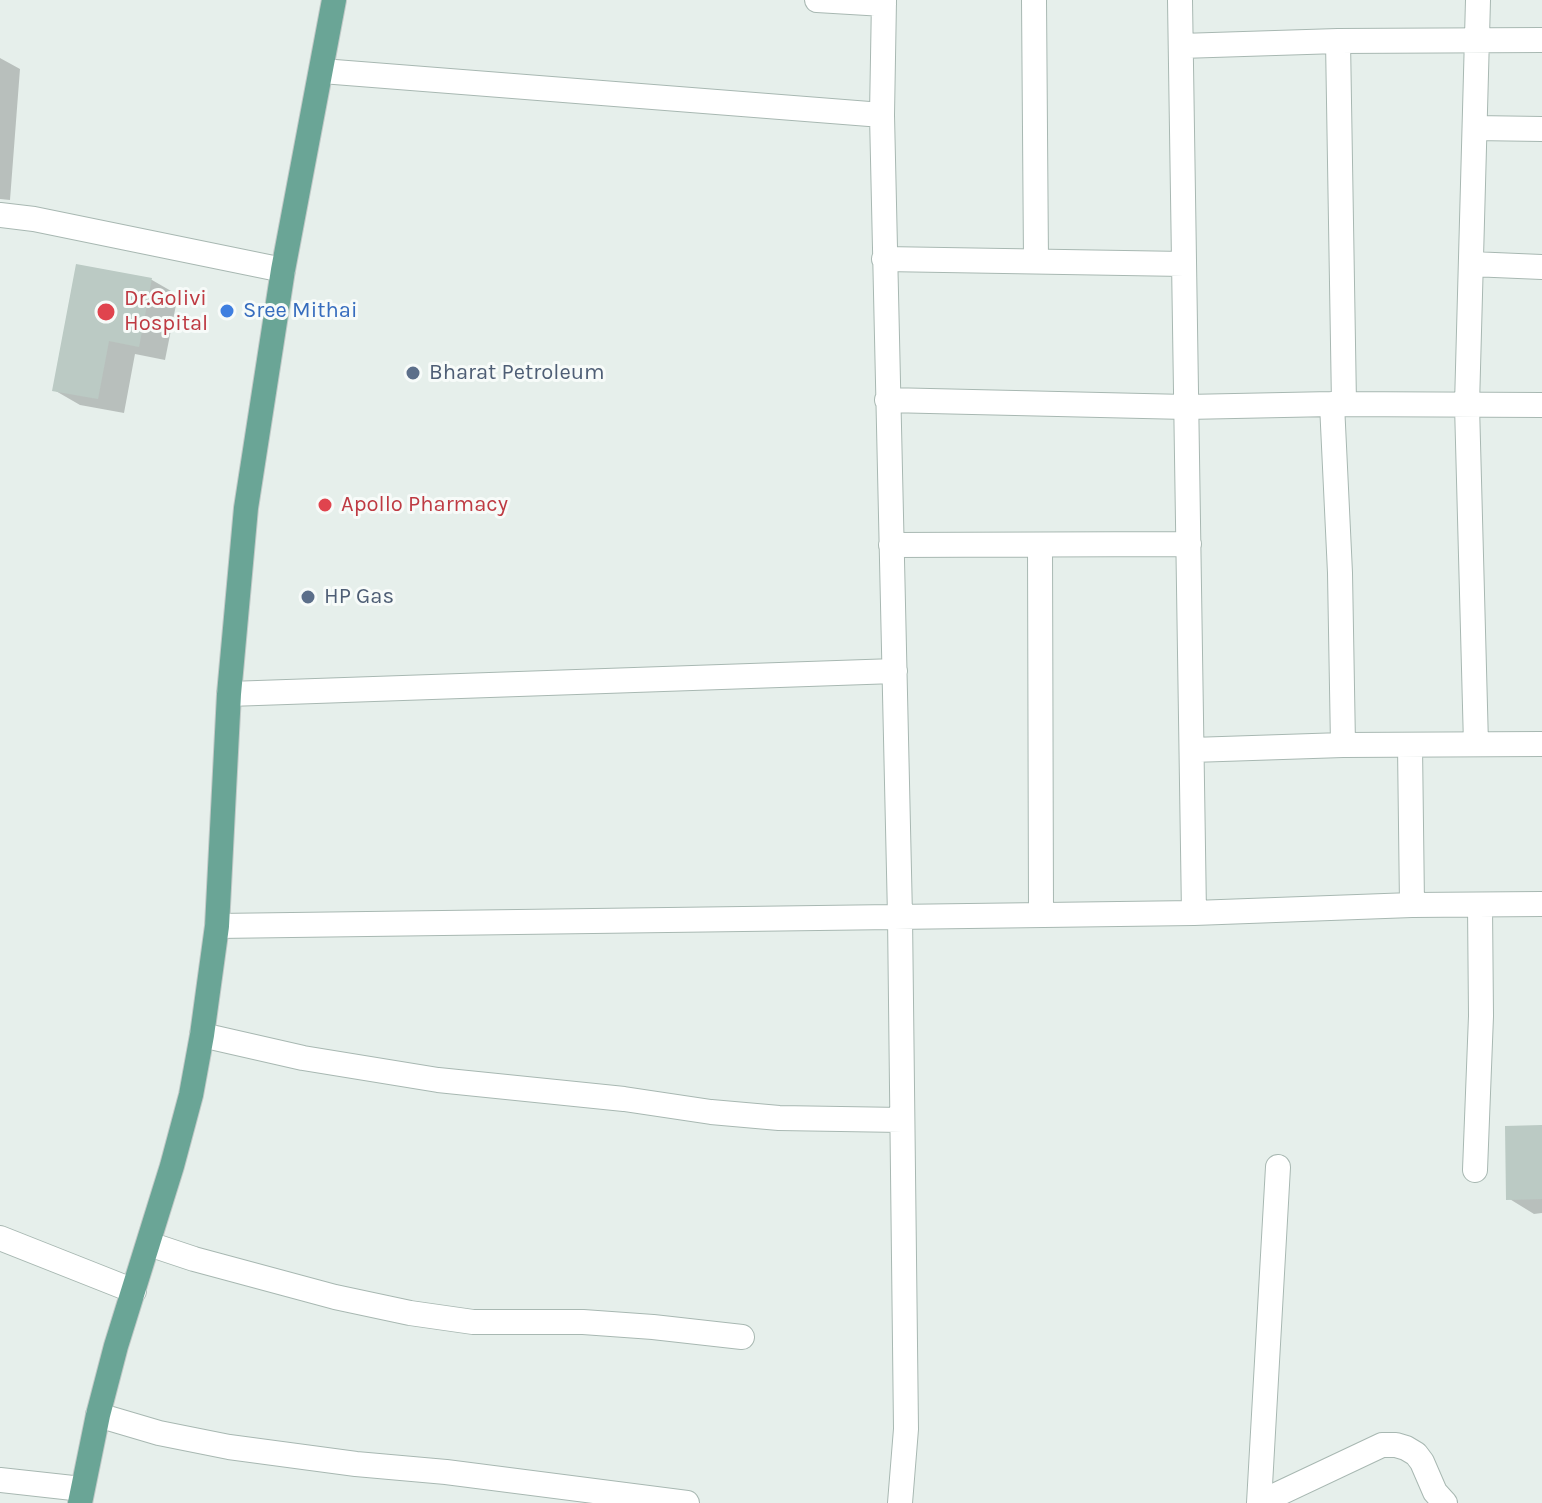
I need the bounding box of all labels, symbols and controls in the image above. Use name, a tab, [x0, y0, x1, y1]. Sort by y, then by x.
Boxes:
place label: Dr.Golivi Hospital	[124, 286, 208, 338]
place label: Sree Mithai	[243, 298, 357, 324]
marker: Dr.Golivi Hospital	[95, 301, 117, 323]
marker: Sree Mithai	[218, 302, 236, 320]
place label: Bharat Petroleum	[429, 360, 605, 386]
marker: Bharat Petroleum	[404, 364, 422, 382]
place label: Apollo Pharmacy	[341, 492, 508, 518]
marker: Apollo Pharmacy	[316, 496, 334, 514]
place label: HP Gas	[324, 584, 394, 610]
marker: HP Gas	[299, 588, 317, 606]

